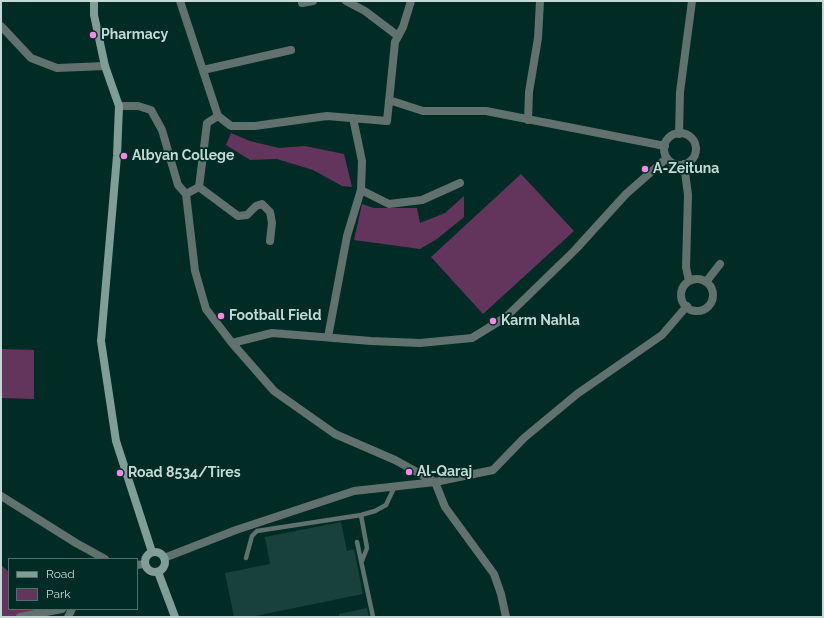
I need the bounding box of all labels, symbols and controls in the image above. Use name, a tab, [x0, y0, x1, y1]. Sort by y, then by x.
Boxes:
place label: Pharmacy	[101, 27, 168, 43]
marker: Pharmacy	[88, 30, 98, 40]
place label: Albyan College	[132, 148, 234, 164]
marker: Albyan College	[119, 151, 129, 161]
place label: A-Zeituna	[653, 161, 719, 177]
marker: A-Zeituna	[640, 164, 650, 174]
place label: Football Field	[229, 308, 321, 324]
marker: Football Field	[216, 311, 226, 321]
place label: Karm Nahla	[501, 313, 580, 329]
marker: Karm Nahla	[488, 316, 498, 326]
place label: Al-Qaraj	[417, 464, 472, 480]
place label: Road 8534/Tires	[128, 465, 241, 481]
marker: Al-Qaraj	[404, 467, 414, 477]
marker: Road 8534/Tires	[115, 468, 125, 478]
legend	[8, 558, 138, 610]
text: Road	[46, 567, 75, 581]
text: Park	[46, 587, 71, 601]

